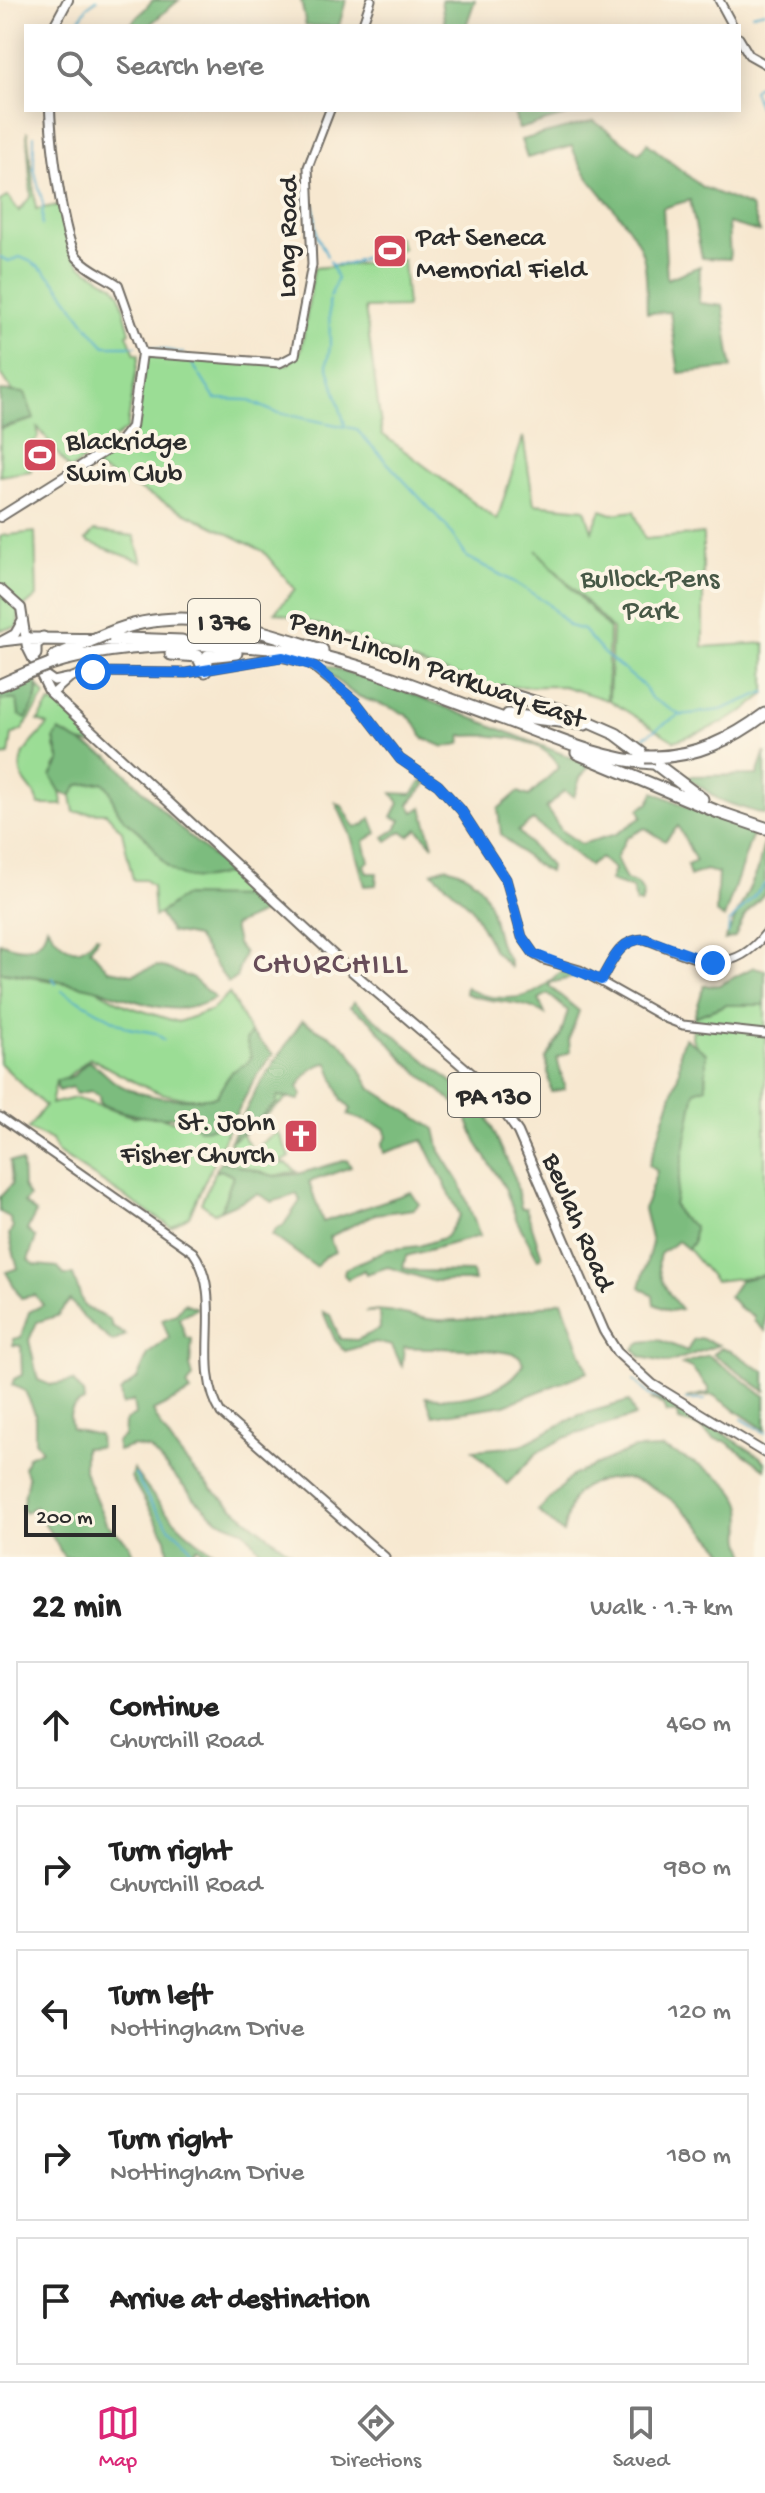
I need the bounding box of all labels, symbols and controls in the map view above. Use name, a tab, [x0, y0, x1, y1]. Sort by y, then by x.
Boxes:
search box	[24, 24, 741, 112]
icon: search	[52, 46, 96, 90]
text: Search here	[116, 51, 264, 86]
street label: Long Road	[272, 173, 307, 298]
place label: Pat Seneca Memorial Field	[415, 223, 589, 288]
sports icon: Pat Seneca Memorial Field	[371, 232, 409, 270]
place label: Blackridge Swim Club	[65, 427, 187, 492]
sports icon: Blackridge Swim Club	[21, 436, 59, 474]
park label: Bullock-Pens Park	[580, 564, 720, 629]
road number: I 376	[188, 599, 260, 643]
street label: Penn-Lincoln Parkway East	[283, 605, 591, 738]
route start	[75, 654, 111, 690]
route end	[695, 945, 731, 981]
district label: CHURCHILL	[253, 947, 409, 985]
road number: PA 130	[448, 1073, 540, 1117]
place label: St. John Fisher Church	[119, 1108, 276, 1173]
church icon: St. John Fisher Church	[282, 1117, 320, 1155]
street label: Beulah Road	[533, 1148, 622, 1299]
scale bar	[24, 1501, 116, 1537]
text: 200 m	[36, 1506, 93, 1532]
text: 22 min	[32, 1589, 121, 1629]
text: Walk · 1.7 km	[590, 1594, 733, 1625]
text: Continue	[110, 1692, 219, 1727]
icon: ahead	[34, 1703, 78, 1747]
text: 460 m	[666, 1710, 731, 1741]
text: Churchill Road	[110, 1727, 262, 1758]
text: Turn right	[110, 1836, 230, 1871]
icon: right	[34, 1847, 78, 1891]
text: 980 m	[664, 1854, 731, 1885]
text: Churchill Road	[110, 1871, 262, 1902]
text: Turn left	[110, 1980, 211, 2015]
icon: left	[34, 1991, 78, 2035]
text: 120 m	[668, 1998, 731, 2029]
text: Nottingham Drive	[110, 2015, 304, 2046]
text: Turn right	[110, 2124, 230, 2159]
icon: right	[34, 2135, 78, 2179]
text: 180 m	[667, 2142, 731, 2173]
text: Nottingham Drive	[110, 2159, 304, 2190]
icon: arrive	[34, 2279, 78, 2323]
text: Arrive at destination	[110, 2284, 370, 2319]
tab: Map	[96, 2401, 140, 2475]
tab: Directions	[332, 2401, 421, 2475]
tab: Saved	[613, 2401, 669, 2475]

